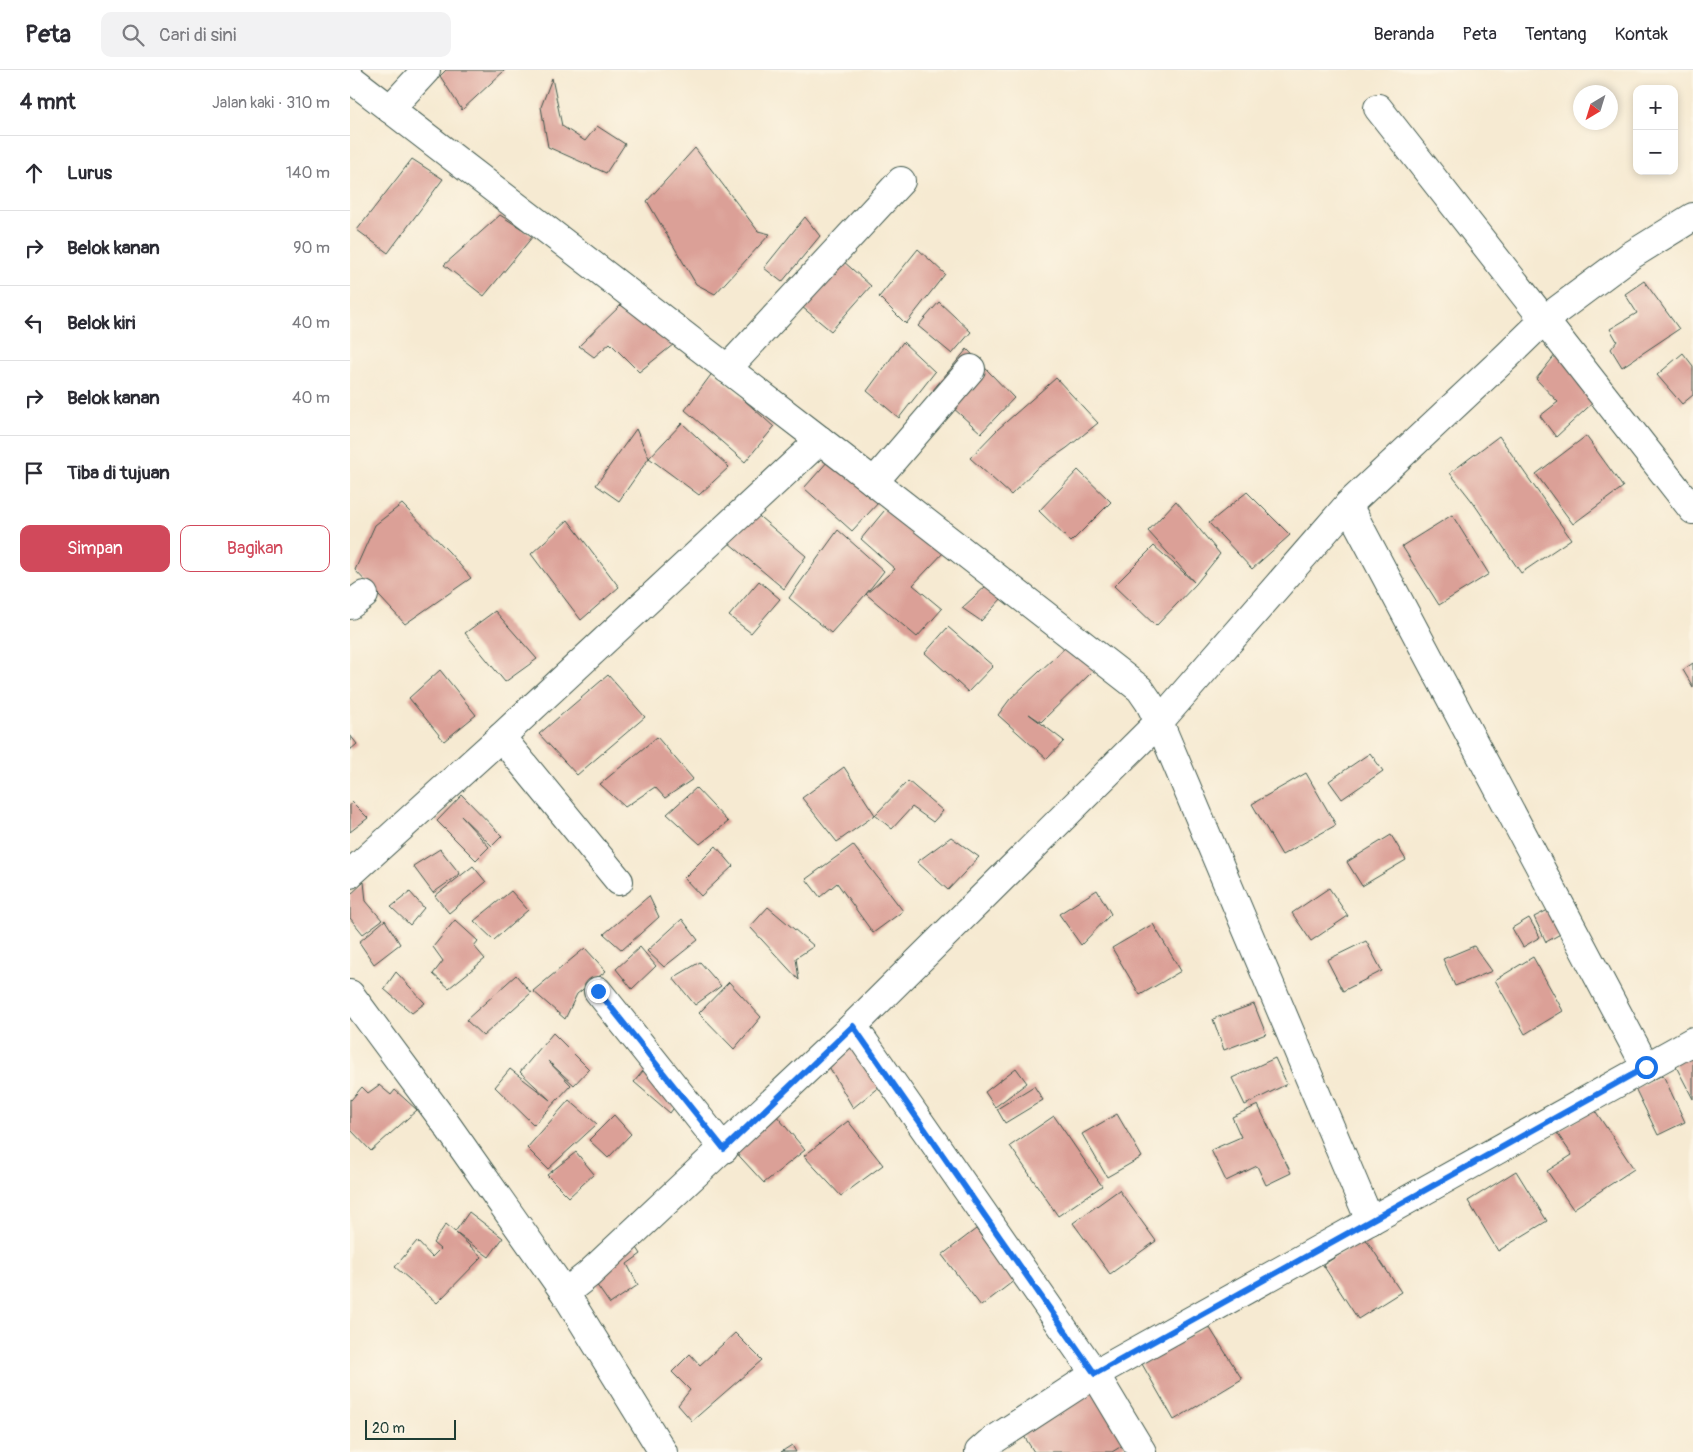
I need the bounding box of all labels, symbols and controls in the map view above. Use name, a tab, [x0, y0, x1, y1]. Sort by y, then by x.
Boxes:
search box	[101, 12, 451, 57]
text: Peta	[25, 20, 71, 49]
icon: search	[119, 21, 147, 49]
text: Cari di sini	[159, 23, 236, 47]
text: Beranda	[1374, 23, 1434, 46]
text: Peta	[1462, 23, 1497, 46]
text: Tentang	[1525, 23, 1587, 46]
text: Kontak	[1615, 23, 1668, 46]
north arrow	[1573, 85, 1618, 130]
map controls	[1633, 85, 1678, 175]
button: +	[1633, 85, 1678, 130]
text: 4 mnt	[20, 89, 76, 116]
text: Jalan kaki · 310 m	[212, 93, 330, 113]
button: −	[1633, 130, 1678, 175]
icon: ahead	[20, 159, 48, 187]
text: Lurus	[67, 161, 112, 185]
text: 140 m	[286, 163, 330, 183]
icon: right	[20, 234, 48, 262]
text: Belok kanan	[67, 236, 160, 260]
text: 90 m	[293, 238, 330, 258]
icon: left	[20, 309, 48, 337]
text: Belok kiri	[67, 311, 135, 335]
text: 40 m	[292, 313, 330, 333]
icon: right	[20, 384, 48, 412]
text: Belok kanan	[67, 386, 160, 410]
text: 40 m	[292, 388, 330, 408]
icon: arrive	[20, 459, 48, 487]
text: Tiba di tujuan	[67, 461, 170, 485]
button: Simpan	[20, 525, 170, 572]
button: Bagikan	[180, 525, 330, 572]
route end	[587, 980, 610, 1003]
route start	[1635, 1056, 1658, 1079]
scale bar	[365, 1417, 456, 1440]
text: 20 m	[372, 1420, 405, 1437]

